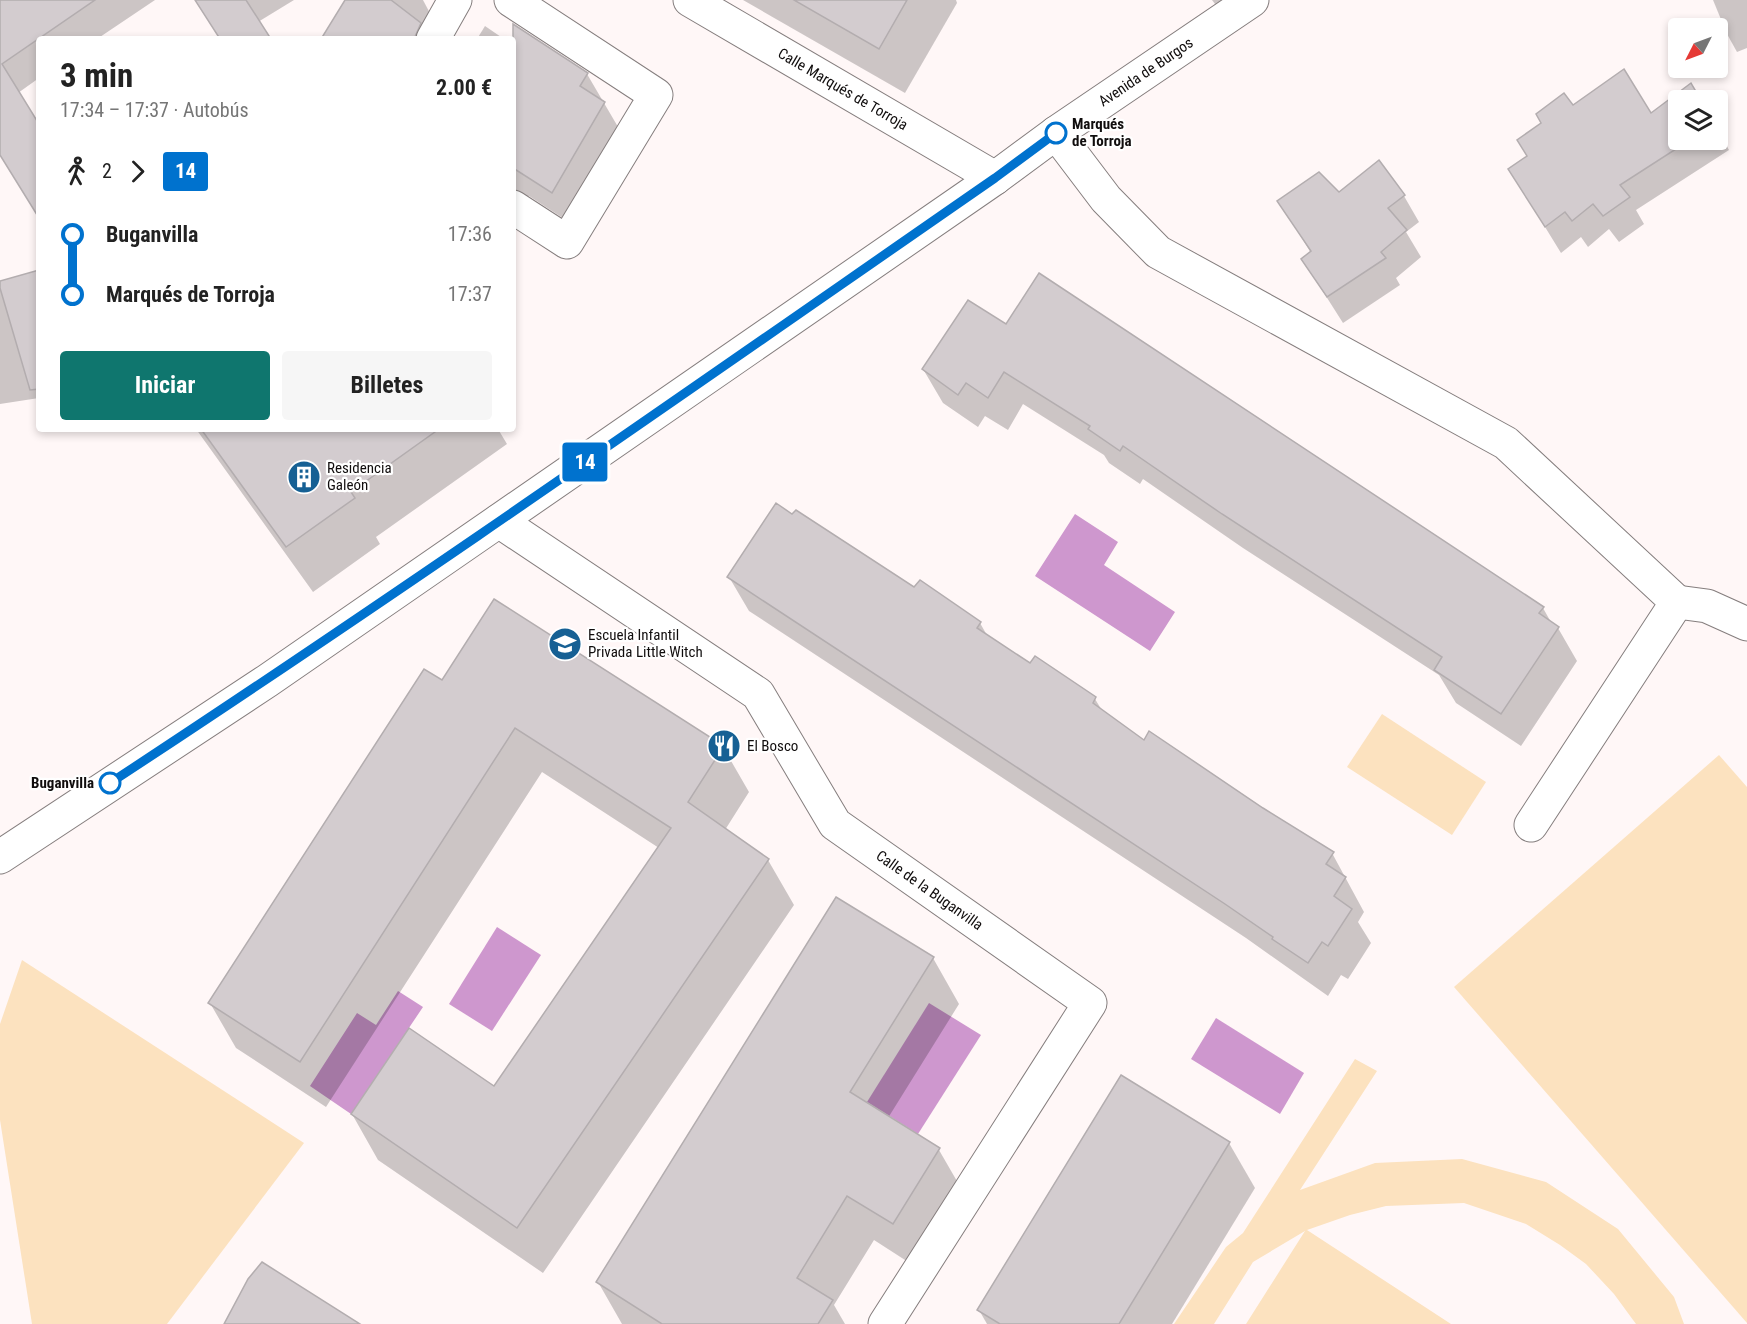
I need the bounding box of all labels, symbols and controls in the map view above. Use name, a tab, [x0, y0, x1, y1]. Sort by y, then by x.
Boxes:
north arrow	[1668, 18, 1728, 78]
map controls	[1668, 18, 1728, 150]
street label: Avenida de Burgos	[1095, 34, 1197, 110]
street label: Calle Marqués de Torroja	[775, 44, 911, 134]
text: 3 min	[60, 56, 133, 95]
text: 2.00 €	[436, 75, 492, 100]
button: layers	[1668, 90, 1728, 150]
text: 17:34 – 17:37 · Autobús	[60, 98, 249, 122]
place label: Marqués de Torroja	[1072, 115, 1132, 150]
marker: Marqués de Torroja	[1045, 122, 1067, 144]
icon: walk	[60, 155, 93, 188]
icon: forward	[121, 155, 154, 188]
text: 2	[102, 159, 112, 183]
text: 14	[175, 159, 196, 183]
text: Buganvilla	[106, 222, 198, 247]
text: 17:36	[448, 222, 492, 246]
text: Marqués de Torroja	[106, 282, 275, 307]
text: 17:37	[448, 282, 492, 306]
button: Iniciar	[60, 351, 270, 420]
button: Billetes	[282, 351, 492, 420]
line badge: 14	[558, 442, 612, 482]
text: 14	[574, 450, 596, 474]
building icon: Residencia Galeón	[286, 459, 322, 495]
place label: Residencia Galeón	[327, 459, 392, 494]
school or university icon: Escuela Infantil Privada Little Witch	[547, 626, 583, 662]
place label: Escuela Infantil Privada Little Witch	[588, 626, 703, 661]
restaurant icon: El Bosco	[706, 728, 742, 764]
place label: El Bosco	[747, 737, 798, 755]
marker: Buganvilla	[99, 772, 121, 794]
place label: Buganvilla	[31, 774, 94, 792]
street label: Calle de la Buganvilla	[873, 847, 986, 934]

